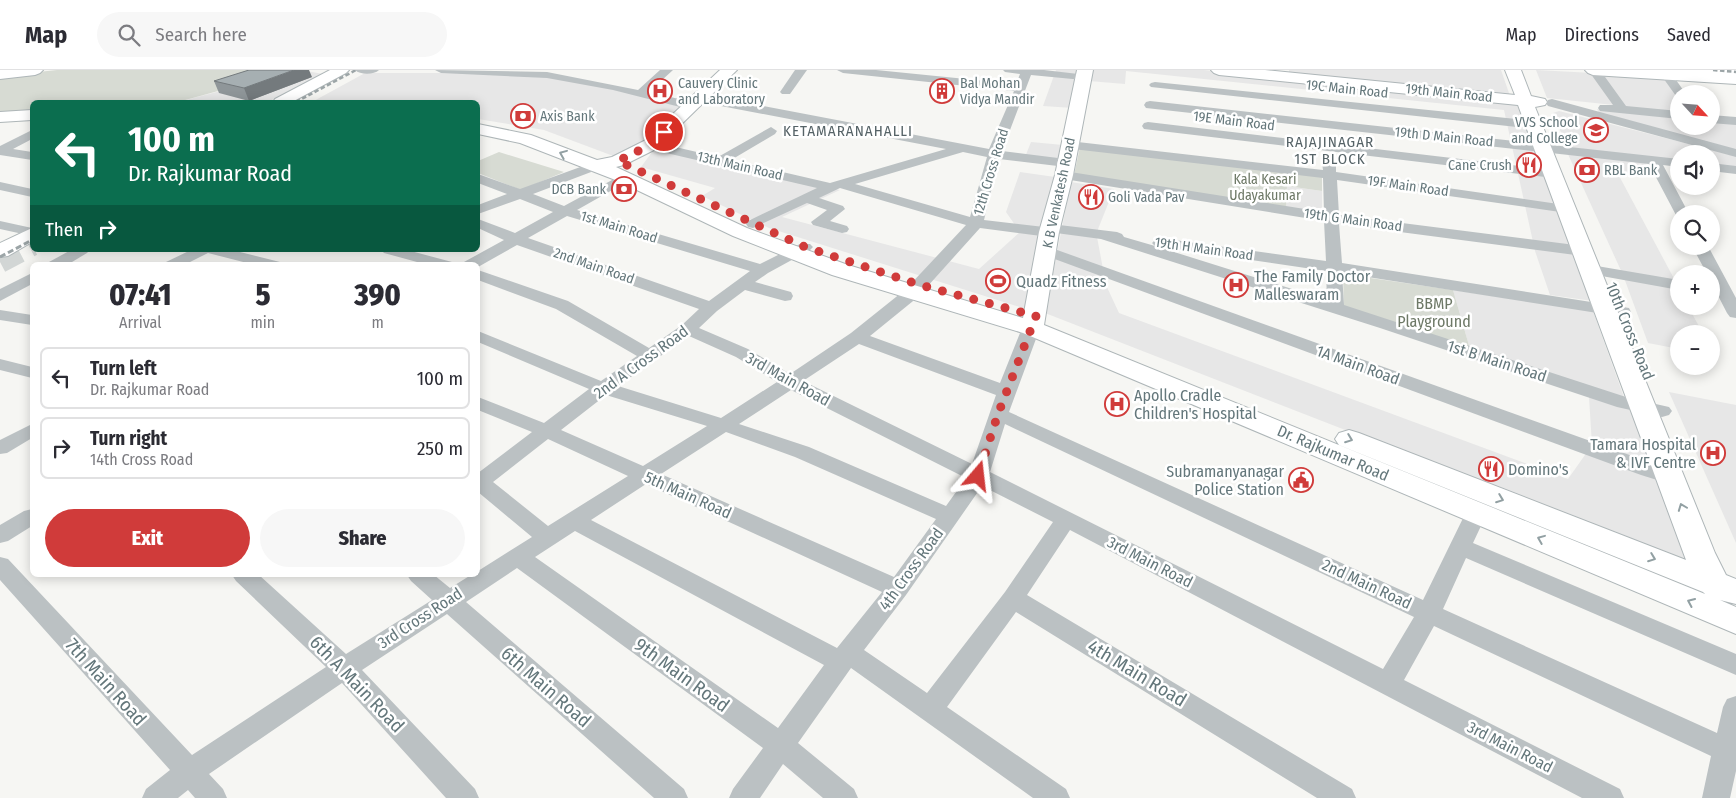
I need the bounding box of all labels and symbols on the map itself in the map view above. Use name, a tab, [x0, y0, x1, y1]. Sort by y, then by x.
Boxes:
place label: Cauvery Clinic and Laboratory	[678, 75, 766, 108]
place label: Bal Mohan Vidya Mandir	[960, 75, 1035, 108]
street label: 19C Main Road	[1305, 76, 1389, 102]
hospital icon: Cauvery Clinic and Laboratory	[647, 78, 673, 104]
building icon: Bal Mohan Vidya Mandir	[929, 78, 955, 104]
street label: 19th Main Road	[1405, 80, 1493, 106]
north arrow	[1670, 85, 1720, 135]
bank icon: Axis Bank	[510, 103, 536, 129]
place label: Axis Bank	[540, 108, 595, 125]
street label: 19E Main Road	[1192, 108, 1276, 134]
pin	[643, 111, 685, 153]
place label: VVS School and College	[1511, 114, 1578, 147]
school or university icon: VVS School and College	[1583, 117, 1609, 143]
district label: KETAMARANAHALLI	[783, 122, 913, 140]
street label: 19th D Main Road	[1394, 123, 1494, 151]
street label: 12th Cross Road	[970, 127, 1012, 217]
district label: RAJAJINAGAR 1ST BLOCK	[1286, 133, 1374, 168]
street label: K B Venkatesh Road	[1039, 136, 1079, 250]
street label: 13th Main Road	[696, 148, 784, 184]
one-way arrow	[559, 150, 568, 160]
restaurant icon: Cane Crush	[1516, 152, 1542, 178]
place label: Cane Crush	[1448, 157, 1512, 174]
bank icon: RBL Bank	[1574, 157, 1600, 183]
place label: RBL Bank	[1604, 162, 1658, 179]
park label: Kala Kesari Udayakumar	[1229, 171, 1301, 204]
street label: 19F Main Road	[1366, 172, 1450, 200]
bank icon: DCB Bank	[611, 176, 637, 202]
place label: DCB Bank	[551, 181, 606, 198]
restaurant icon: Goli Vada Pav	[1078, 184, 1104, 210]
place label: Goli Vada Pav	[1108, 189, 1185, 206]
street label: 19th G Main Road	[1303, 205, 1403, 235]
street label: 1st Main Road	[579, 207, 659, 247]
street label: 19th H Main Road	[1154, 234, 1254, 264]
street label: 2nd Main Road	[551, 244, 637, 288]
place label: The Family Doctor Malleswaram	[1254, 267, 1371, 304]
sports icon: Quadz Fitness	[985, 268, 1011, 294]
place label: Quadz Fitness	[1016, 272, 1107, 291]
hospital icon: The Family Doctor Malleswaram	[1223, 272, 1249, 298]
street label: 10th Cross Road	[1602, 279, 1658, 383]
park label: BBMP Playground	[1397, 294, 1471, 331]
street label: 2nd A Cross Road	[590, 321, 692, 403]
street label: 1st B Main Road	[1445, 336, 1549, 386]
street label: 1A Main Road	[1314, 341, 1402, 389]
street label: 3rd Main Road	[743, 348, 833, 410]
place label: Apollo Cradle Children's Hospital	[1134, 386, 1257, 423]
hospital icon: Apollo Cradle Children's Hospital	[1104, 391, 1130, 417]
street label: Dr. Rajkumar Road	[1274, 421, 1392, 485]
one-way arrow	[1344, 433, 1353, 444]
place label: Tamara Hospital & IVF Centre	[1590, 435, 1696, 472]
hospital icon: Tamara Hospital & IVF Centre	[1700, 440, 1726, 466]
position arrow	[951, 449, 1003, 501]
restaurant icon: Domino's	[1478, 456, 1504, 482]
place label: Domino's	[1508, 460, 1569, 479]
place label: Subramanyanagar Police Station	[1166, 462, 1284, 499]
street label: 5th Main Road	[642, 467, 734, 523]
public building icon: Subramanyanagar Police Station	[1288, 467, 1314, 493]
one-way arrow	[1496, 493, 1504, 503]
one-way arrow	[1678, 504, 1688, 512]
street label: 4th Cross Road	[875, 524, 947, 614]
street label: 3rd Main Road	[1104, 532, 1196, 592]
one-way arrow	[1537, 535, 1546, 546]
one-way arrow	[1647, 552, 1656, 562]
street label: 2nd Main Road	[1319, 555, 1415, 613]
street label: 3rd Cross Road	[374, 584, 466, 652]
one-way arrow	[1687, 597, 1696, 608]
street label: 6th A Main Road	[305, 631, 409, 737]
street label: 7th Main Road	[61, 633, 151, 731]
street label: 9th Main Road	[630, 633, 734, 717]
street label: 4th Main Road	[1083, 634, 1191, 712]
street label: 6th Main Road	[496, 642, 596, 732]
street label: 3rd Main Road	[1464, 717, 1556, 777]

